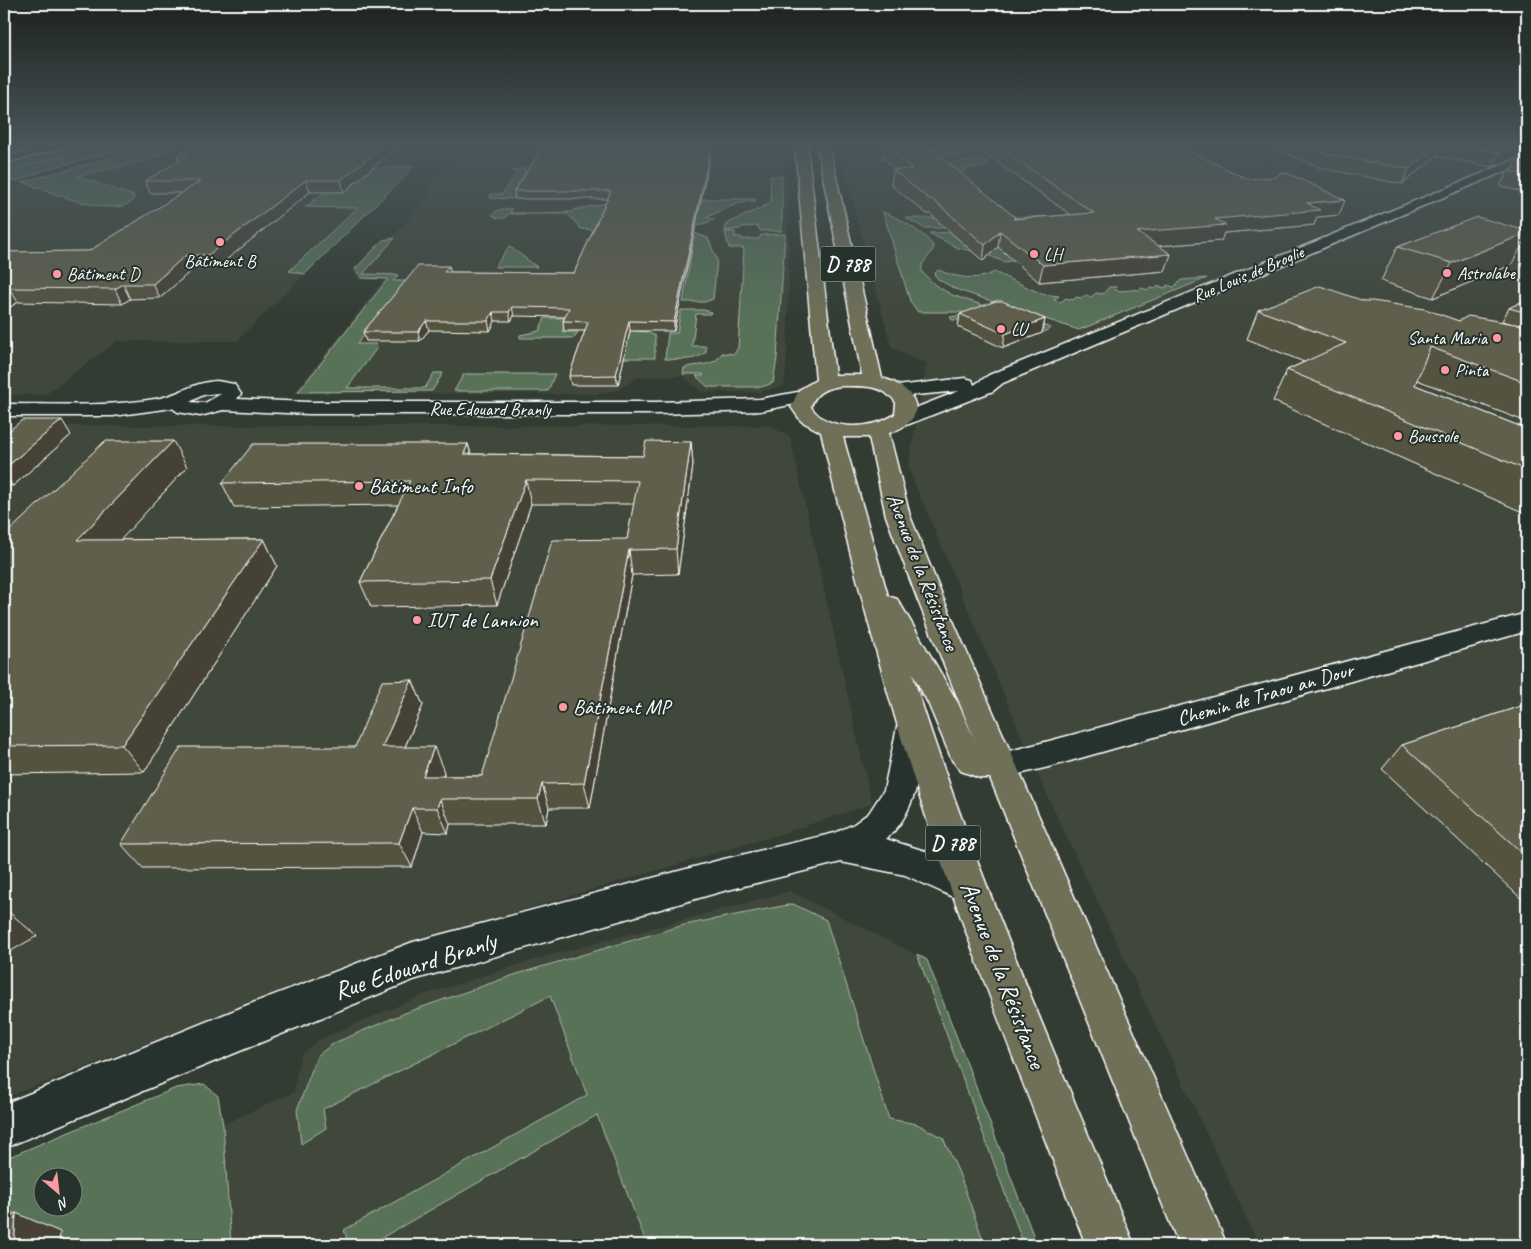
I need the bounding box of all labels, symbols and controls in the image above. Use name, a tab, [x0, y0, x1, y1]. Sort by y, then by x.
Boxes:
marker: Bâtiment B	[214, 236, 226, 248]
street label: Rue Louis de Broglie	[1189, 240, 1308, 307]
place label: LH	[1044, 243, 1065, 265]
road number: D 788	[820, 246, 876, 282]
marker: LH	[1028, 248, 1040, 260]
place label: Bâtiment B	[184, 250, 257, 272]
place label: Astrolabe	[1457, 262, 1516, 284]
place label: Bâtiment D	[67, 263, 141, 285]
marker: Astrolabe	[1441, 267, 1453, 279]
marker: Bâtiment D	[51, 268, 63, 280]
place label: LU	[1011, 318, 1030, 340]
marker: LU	[995, 323, 1007, 335]
place label: Santa Maria	[1408, 327, 1489, 349]
marker: Santa Maria	[1491, 332, 1503, 344]
place label: Pinta	[1455, 359, 1490, 381]
marker: Pinta	[1439, 364, 1451, 376]
street label: Rue Edouard Branly	[429, 398, 552, 420]
place label: Boussole	[1408, 425, 1459, 447]
marker: Boussole	[1392, 430, 1404, 442]
place label: Bâtiment Info	[369, 473, 474, 499]
marker: Bâtiment Info	[353, 480, 365, 492]
street label: Avenue de la Résistance	[881, 490, 965, 655]
place label: IUT de Lannion	[427, 607, 538, 633]
marker: IUT de Lannion	[411, 614, 423, 626]
street label: Chemin de Traou an Dour	[1174, 656, 1358, 732]
place label: Bâtiment MP	[573, 694, 673, 720]
marker: Bâtiment MP	[557, 701, 569, 713]
road number: D 788	[926, 826, 980, 860]
street label: Avenue de la Résistance	[953, 877, 1054, 1075]
street label: Rue Edouard Branly	[330, 924, 502, 1007]
north arrow	[32, 1166, 82, 1216]
text: N	[54, 1193, 72, 1214]

